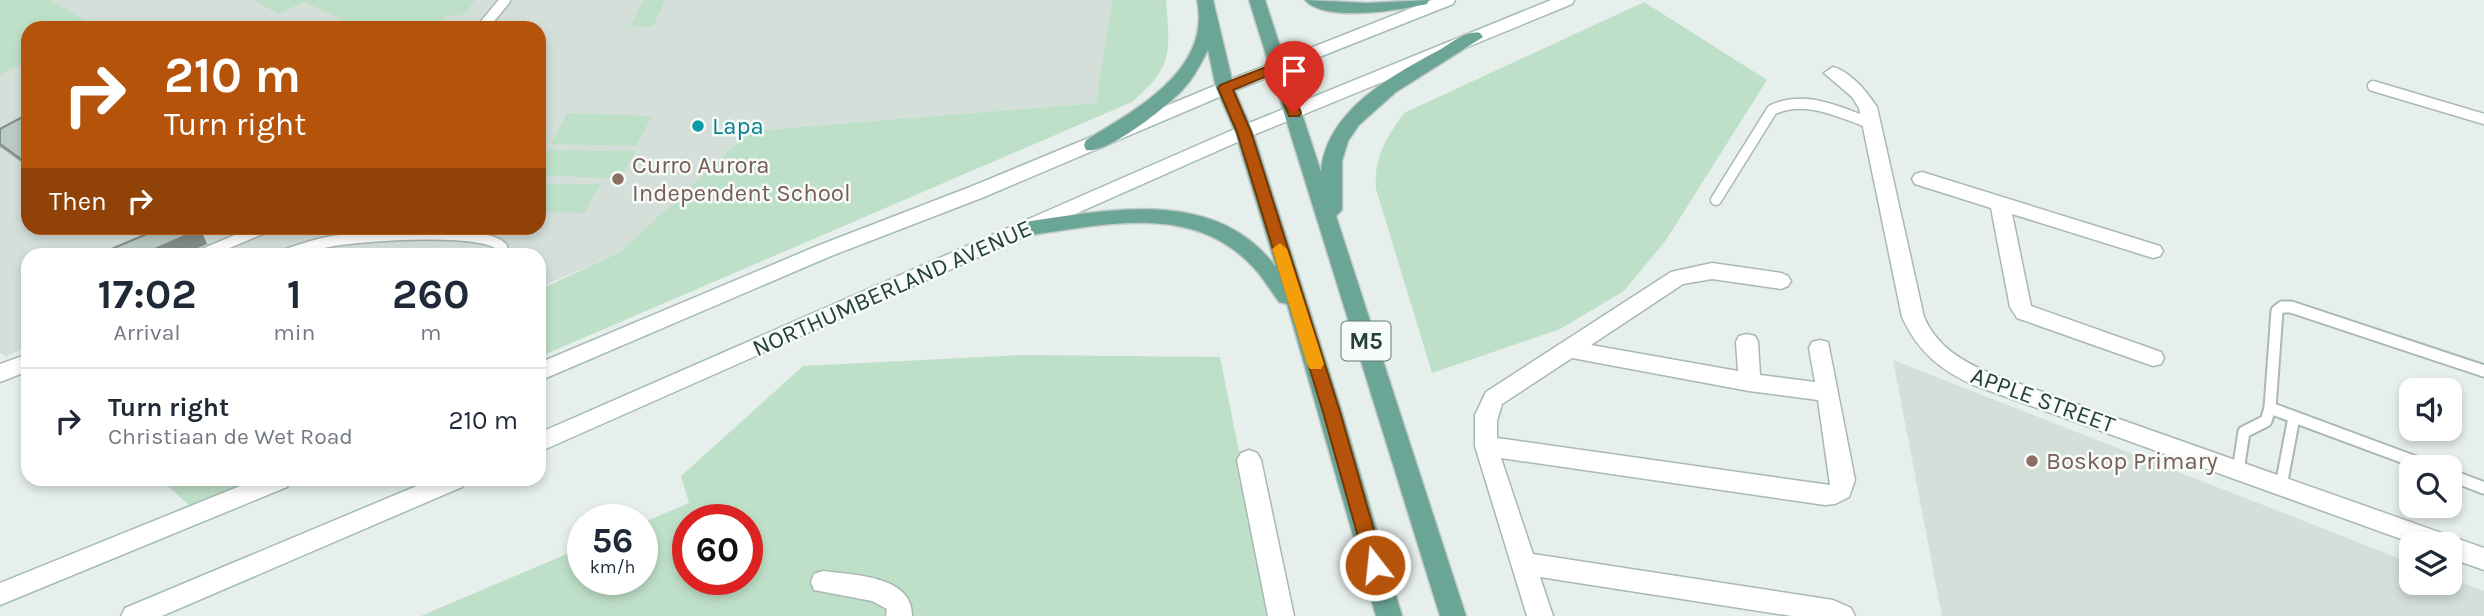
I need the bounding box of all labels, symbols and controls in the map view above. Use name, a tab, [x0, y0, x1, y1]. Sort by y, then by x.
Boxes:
pin	[1264, 41, 1324, 113]
text: 210 m	[164, 47, 301, 104]
icon: right	[49, 49, 140, 140]
icon: arrive	[1275, 52, 1313, 90]
text: Turn right	[164, 106, 306, 143]
place label: Lapa	[712, 112, 764, 140]
marker: Lapa	[690, 118, 706, 134]
place label: Curro Aurora Independent School	[632, 151, 851, 207]
marker: Curro Aurora Independent School	[610, 171, 626, 187]
icon: right	[121, 182, 159, 220]
text: Then	[49, 186, 107, 217]
street label: NORTHUMBERLAND AVENUE	[748, 214, 1036, 362]
text: 17:02	[98, 269, 197, 319]
text: 1	[287, 269, 302, 319]
text: 260	[392, 269, 469, 319]
text: Arrival	[113, 319, 181, 346]
text: min	[273, 319, 315, 346]
text: m	[420, 319, 441, 346]
road number: M5	[1342, 322, 1390, 360]
street label: APPLE STREET	[1967, 361, 2119, 439]
map controls	[2399, 378, 2462, 595]
button: sound	[2399, 378, 2462, 441]
text: Turn right	[108, 392, 229, 423]
icon: right	[49, 402, 87, 440]
text: 210 m	[448, 405, 518, 436]
text: Christiaan de Wet Road	[108, 423, 353, 450]
place label: Boskop Primary	[2046, 447, 2218, 475]
marker: Boskop Primary	[2024, 453, 2040, 469]
button: search	[2399, 455, 2462, 518]
speed limit sign: 60	[672, 504, 763, 595]
text: 56	[592, 520, 633, 561]
position arrow	[1338, 528, 1412, 602]
button: layers	[2399, 532, 2462, 595]
text: km/h	[590, 556, 635, 578]

